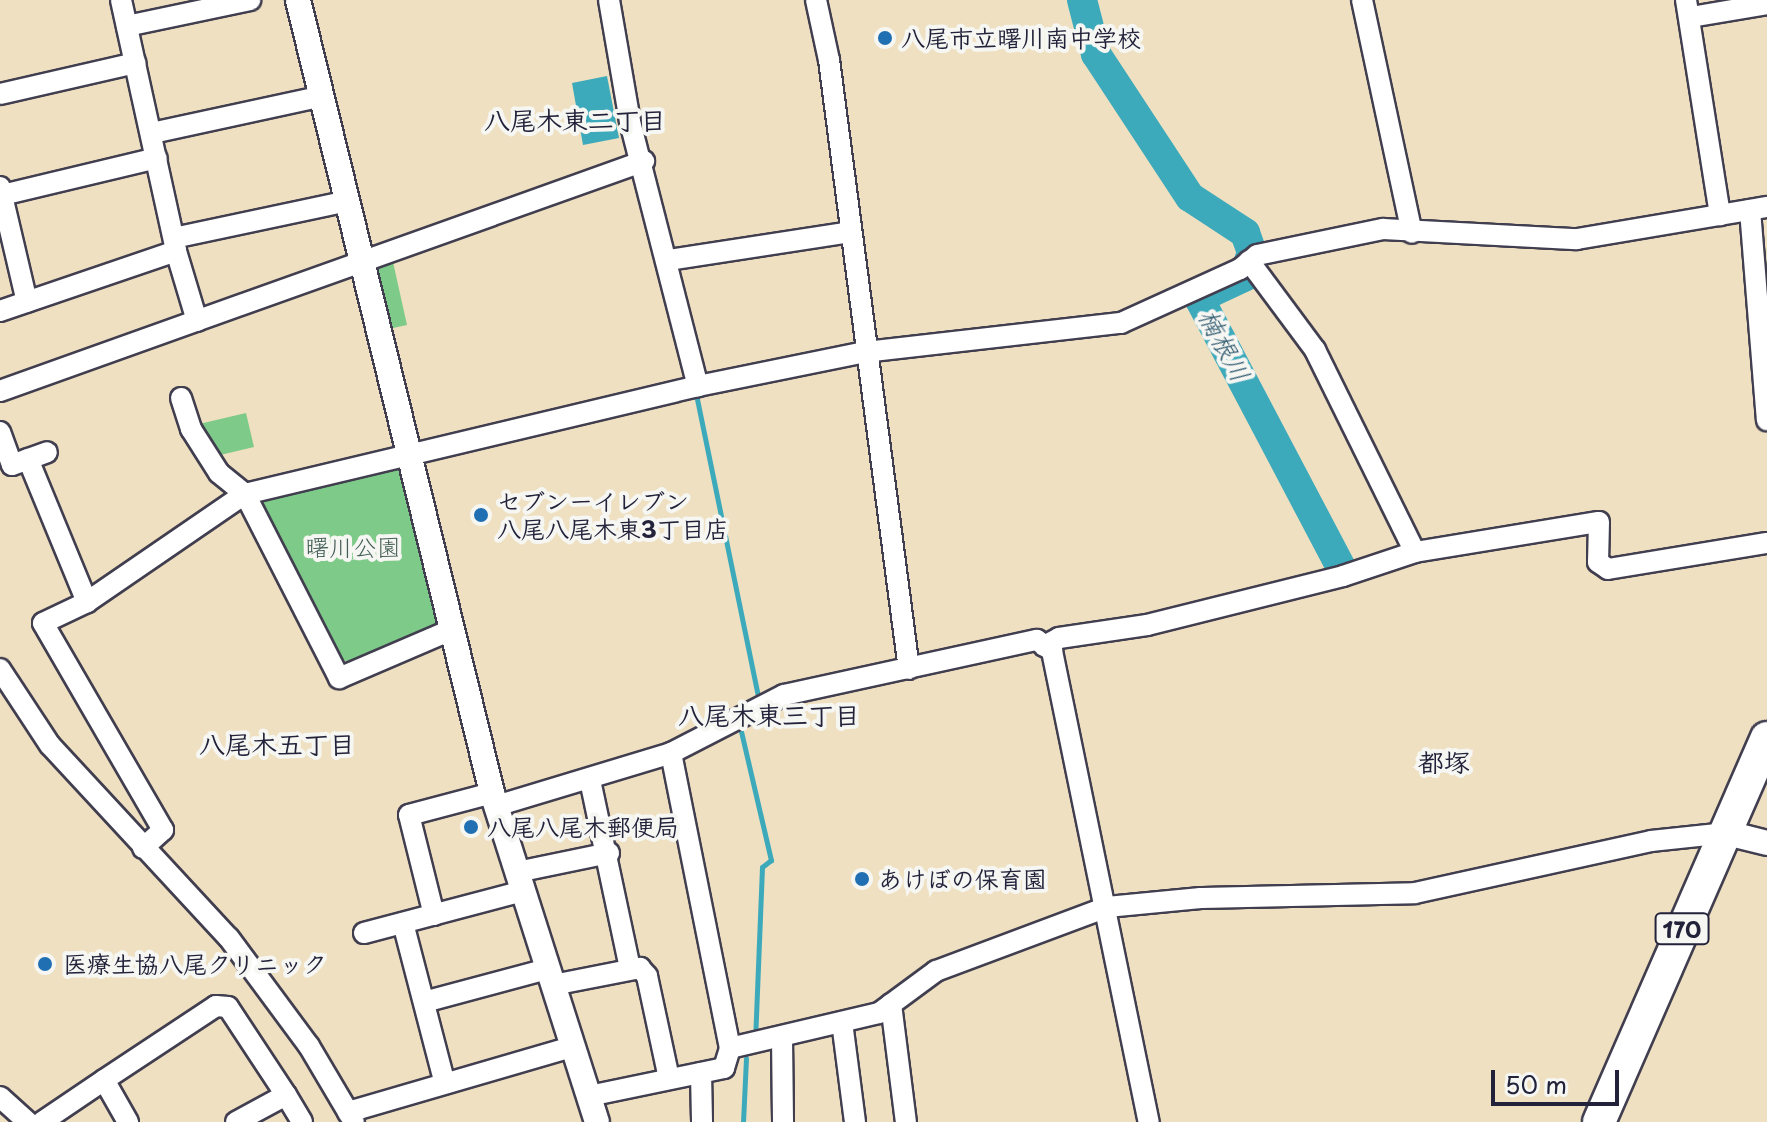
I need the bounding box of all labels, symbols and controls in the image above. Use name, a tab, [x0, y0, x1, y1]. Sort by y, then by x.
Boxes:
place label: 八尾市立曙川南中学校	[901, 24, 1141, 52]
marker: 八尾市立曙川南中学校	[876, 29, 894, 47]
district label: 八尾木東二丁目	[484, 104, 666, 136]
water label: 楠根川	[1193, 303, 1257, 387]
place label: セブンーイレブン 八尾八尾木東3丁目店	[497, 487, 729, 543]
marker: セブンーイレブン 八尾八尾木東3丁目店	[472, 506, 490, 524]
park label: 曙川公園	[305, 533, 401, 561]
district label: 八尾木東三丁目	[678, 699, 860, 731]
district label: 八尾木五丁目	[199, 728, 355, 760]
district label: 都塚	[1418, 746, 1470, 778]
place label: 八尾八尾木郵便局	[487, 813, 679, 841]
marker: 八尾八尾木郵便局	[462, 818, 480, 836]
place label: あけぼの保育園	[878, 865, 1046, 893]
marker: あけぼの保育園	[853, 870, 871, 888]
road number: 170	[1654, 911, 1710, 947]
place label: 医療生協八尾クリニック	[63, 950, 327, 978]
marker: 医療生協八尾クリニック	[34, 953, 56, 975]
scale bar	[1495, 1054, 1623, 1104]
text: 50 m	[1505, 1066, 1567, 1102]

